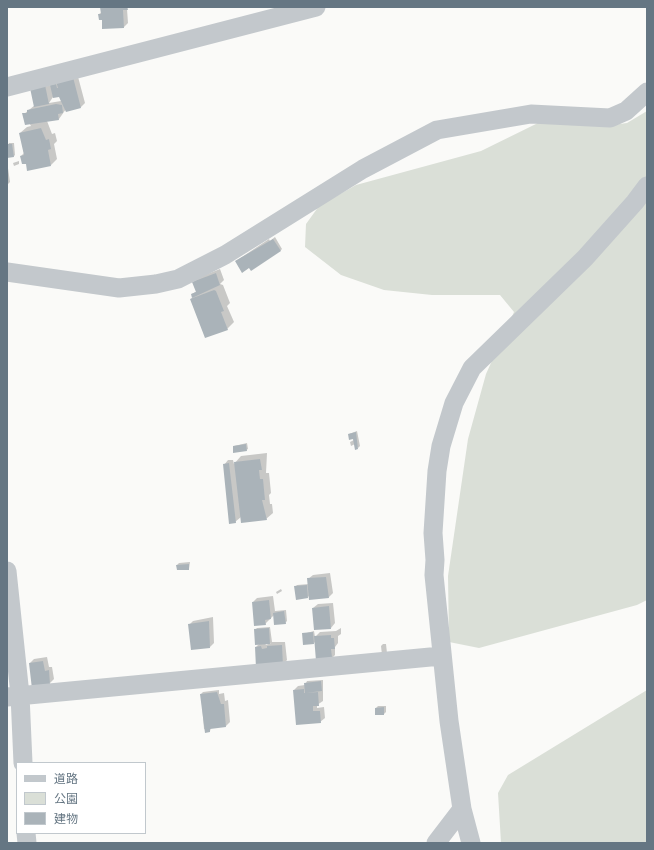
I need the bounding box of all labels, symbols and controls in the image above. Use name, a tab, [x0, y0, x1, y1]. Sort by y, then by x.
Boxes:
legend	[16, 762, 146, 834]
text: 道路	[54, 771, 78, 787]
text: 公園	[54, 791, 78, 807]
text: 建物	[54, 811, 78, 827]

